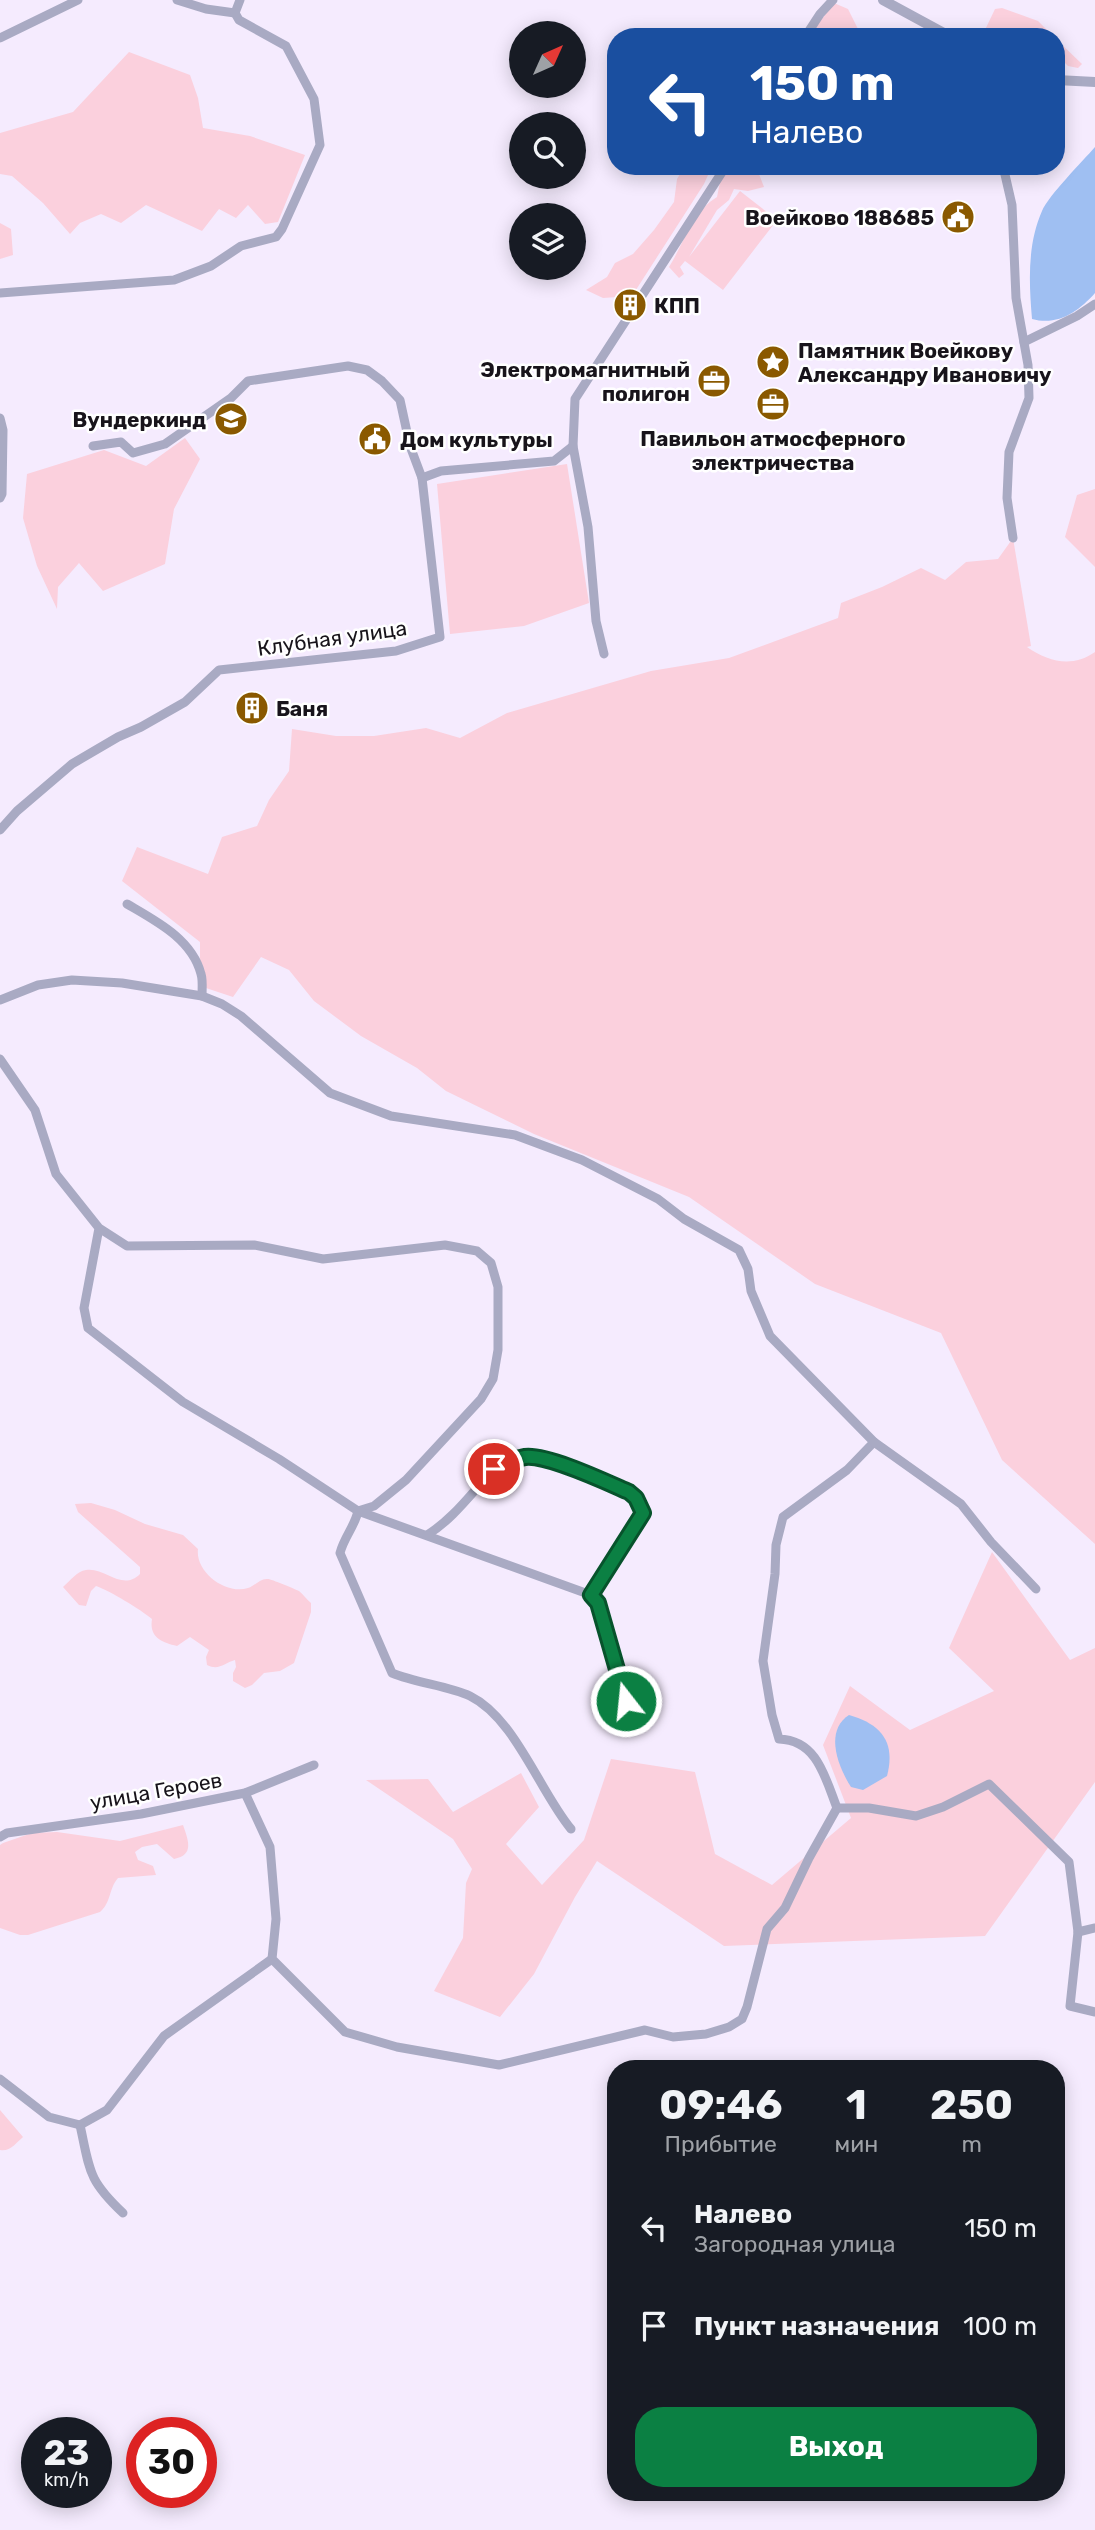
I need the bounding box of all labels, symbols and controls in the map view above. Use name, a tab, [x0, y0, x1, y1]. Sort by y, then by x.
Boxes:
north arrow	[509, 21, 586, 98]
map controls	[509, 21, 586, 280]
text: 150 m	[750, 54, 895, 112]
icon: left	[635, 56, 726, 147]
button: search	[509, 112, 586, 189]
text: Налево	[750, 113, 863, 151]
public building icon: Воейково 188685	[939, 198, 977, 236]
button: layers	[509, 203, 586, 280]
place label: Воейково 188685	[745, 205, 934, 230]
building icon: КПП	[611, 286, 649, 324]
place label: КПП	[654, 293, 700, 318]
place label: Памятник Воейкову Александру Ивановичу	[798, 338, 1052, 387]
place icon: Памятник Воейкову Александру Ивановичу	[754, 343, 792, 381]
place label: Электромагнитный полигон	[480, 357, 690, 406]
office icon: Электромагнитный полигон	[695, 362, 733, 400]
office icon: Павильон атмосферного электричества	[754, 385, 792, 423]
school or university icon: Вундеркинд	[212, 400, 250, 438]
place label: Вундеркинд	[73, 407, 206, 432]
public building icon: Дом культуры	[356, 420, 394, 458]
place label: Павильон атмосферного электричества	[640, 426, 906, 475]
place label: Дом культуры	[400, 427, 553, 452]
street label: Клубная улица	[256, 615, 408, 661]
building icon: Баня	[233, 689, 271, 727]
place label: Баня	[276, 696, 328, 721]
pin	[464, 1439, 524, 1499]
icon: arrive	[475, 1450, 513, 1488]
position arrow	[589, 1664, 663, 1738]
street label: улица Героев	[88, 1767, 224, 1815]
text: 09:46	[659, 2080, 783, 2130]
text: 1	[846, 2080, 867, 2130]
text: 250	[930, 2080, 1013, 2130]
text: Прибытие	[665, 2130, 777, 2158]
text: мин	[835, 2130, 878, 2158]
text: m	[961, 2130, 982, 2158]
text: Налево	[694, 2199, 792, 2230]
icon: left	[635, 2209, 673, 2247]
text: 150 m	[964, 2213, 1037, 2244]
text: Загородная улица	[694, 2230, 896, 2258]
icon: arrive	[635, 2307, 673, 2345]
text: Пункт назначения	[694, 2311, 939, 2342]
text: 100 m	[963, 2311, 1037, 2342]
button: Выход	[635, 2407, 1037, 2487]
speed limit sign: 30	[126, 2417, 217, 2508]
text: 23	[44, 2432, 89, 2474]
text: km/h	[44, 2469, 89, 2491]

